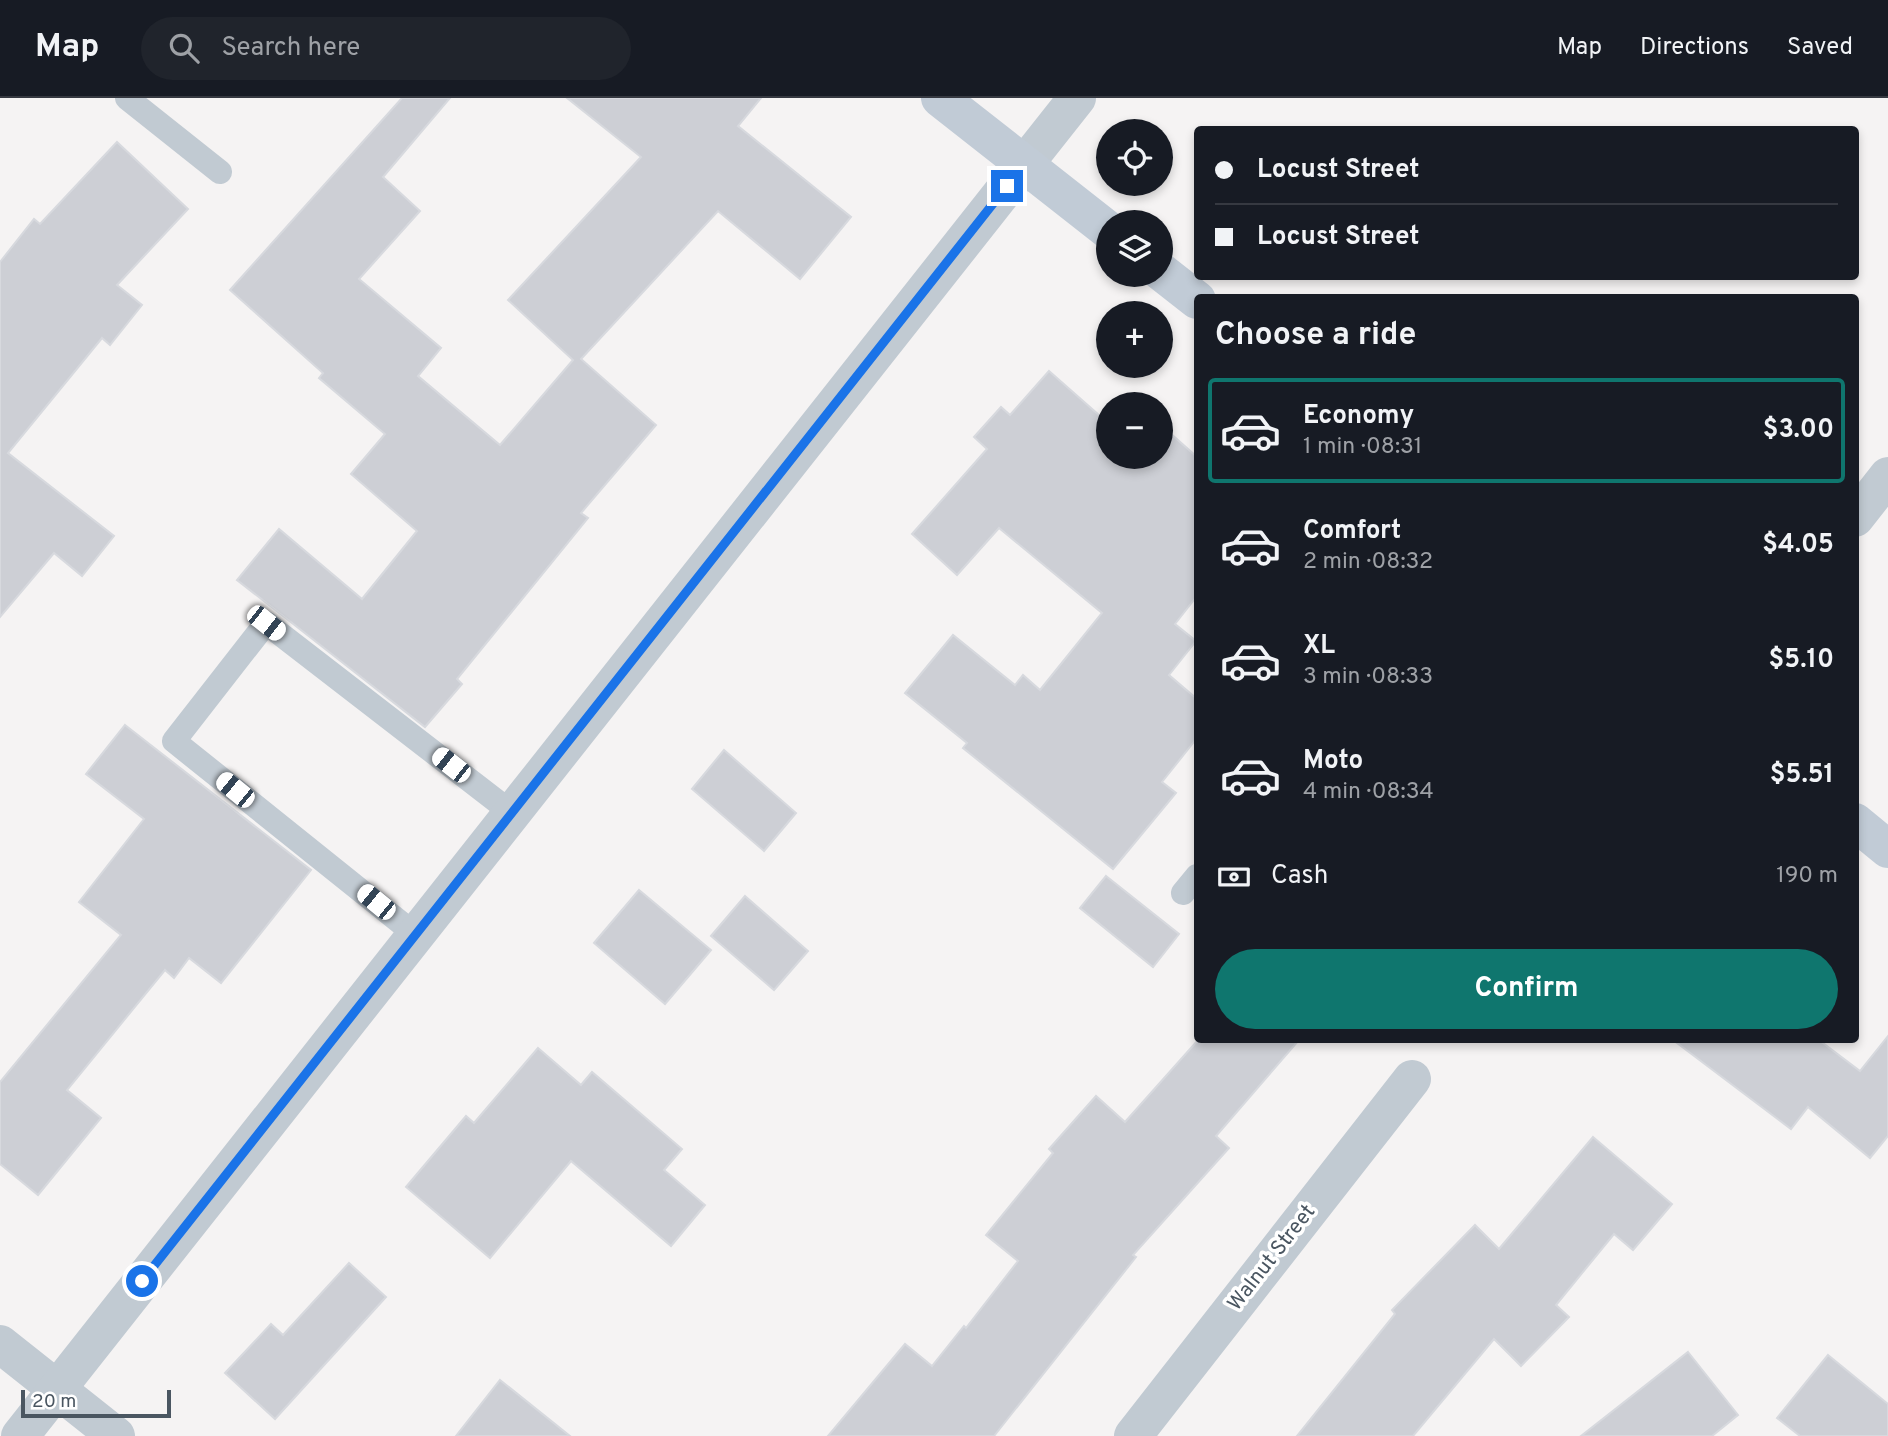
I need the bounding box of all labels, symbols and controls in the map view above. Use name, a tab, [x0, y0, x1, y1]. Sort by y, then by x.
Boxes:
search box	[141, 17, 631, 80]
text: Map	[35, 27, 99, 69]
icon: search	[165, 29, 203, 67]
text: Search here	[221, 32, 360, 65]
text: Map	[1557, 33, 1602, 63]
text: Directions	[1640, 33, 1749, 63]
text: Saved	[1787, 33, 1853, 63]
map controls	[1096, 119, 1173, 469]
button: locate	[1096, 119, 1173, 196]
text: Locust Street	[1257, 154, 1420, 187]
route end	[991, 170, 1023, 202]
button: layers	[1096, 210, 1173, 287]
text: Locust Street	[1257, 221, 1420, 254]
button: +	[1096, 301, 1173, 378]
text: Choose a ride	[1215, 316, 1416, 356]
button: −	[1096, 392, 1173, 469]
icon: car	[1219, 399, 1282, 462]
text: Economy	[1303, 400, 1414, 433]
text: $3.00	[1763, 414, 1834, 447]
text: 1 min · 08:31	[1303, 433, 1422, 462]
icon: car	[1219, 514, 1282, 577]
text: Comfort	[1303, 515, 1401, 548]
text: $4.05	[1762, 529, 1834, 562]
text: 2 min · 08:32	[1303, 548, 1433, 577]
car	[243, 602, 290, 644]
icon: car	[1219, 629, 1282, 692]
text: XL	[1303, 630, 1335, 663]
text: $5.10	[1769, 644, 1834, 677]
text: 3 min · 08:33	[1303, 663, 1433, 692]
car	[428, 744, 475, 786]
icon: car	[1219, 744, 1282, 807]
text: Moto	[1303, 745, 1363, 778]
text: $5.51	[1770, 759, 1834, 792]
car	[213, 769, 258, 811]
text: 4 min · 08:34	[1303, 778, 1434, 807]
icon: cash	[1215, 858, 1253, 896]
text: Cash	[1271, 860, 1328, 893]
text: 190 m	[1776, 862, 1838, 891]
car	[354, 881, 399, 923]
button: Confirm	[1215, 949, 1838, 1029]
street label: Walnut Street	[1222, 1199, 1322, 1317]
route start	[126, 1265, 158, 1297]
scale bar	[21, 1387, 172, 1419]
text: 20 m	[32, 1390, 76, 1414]

